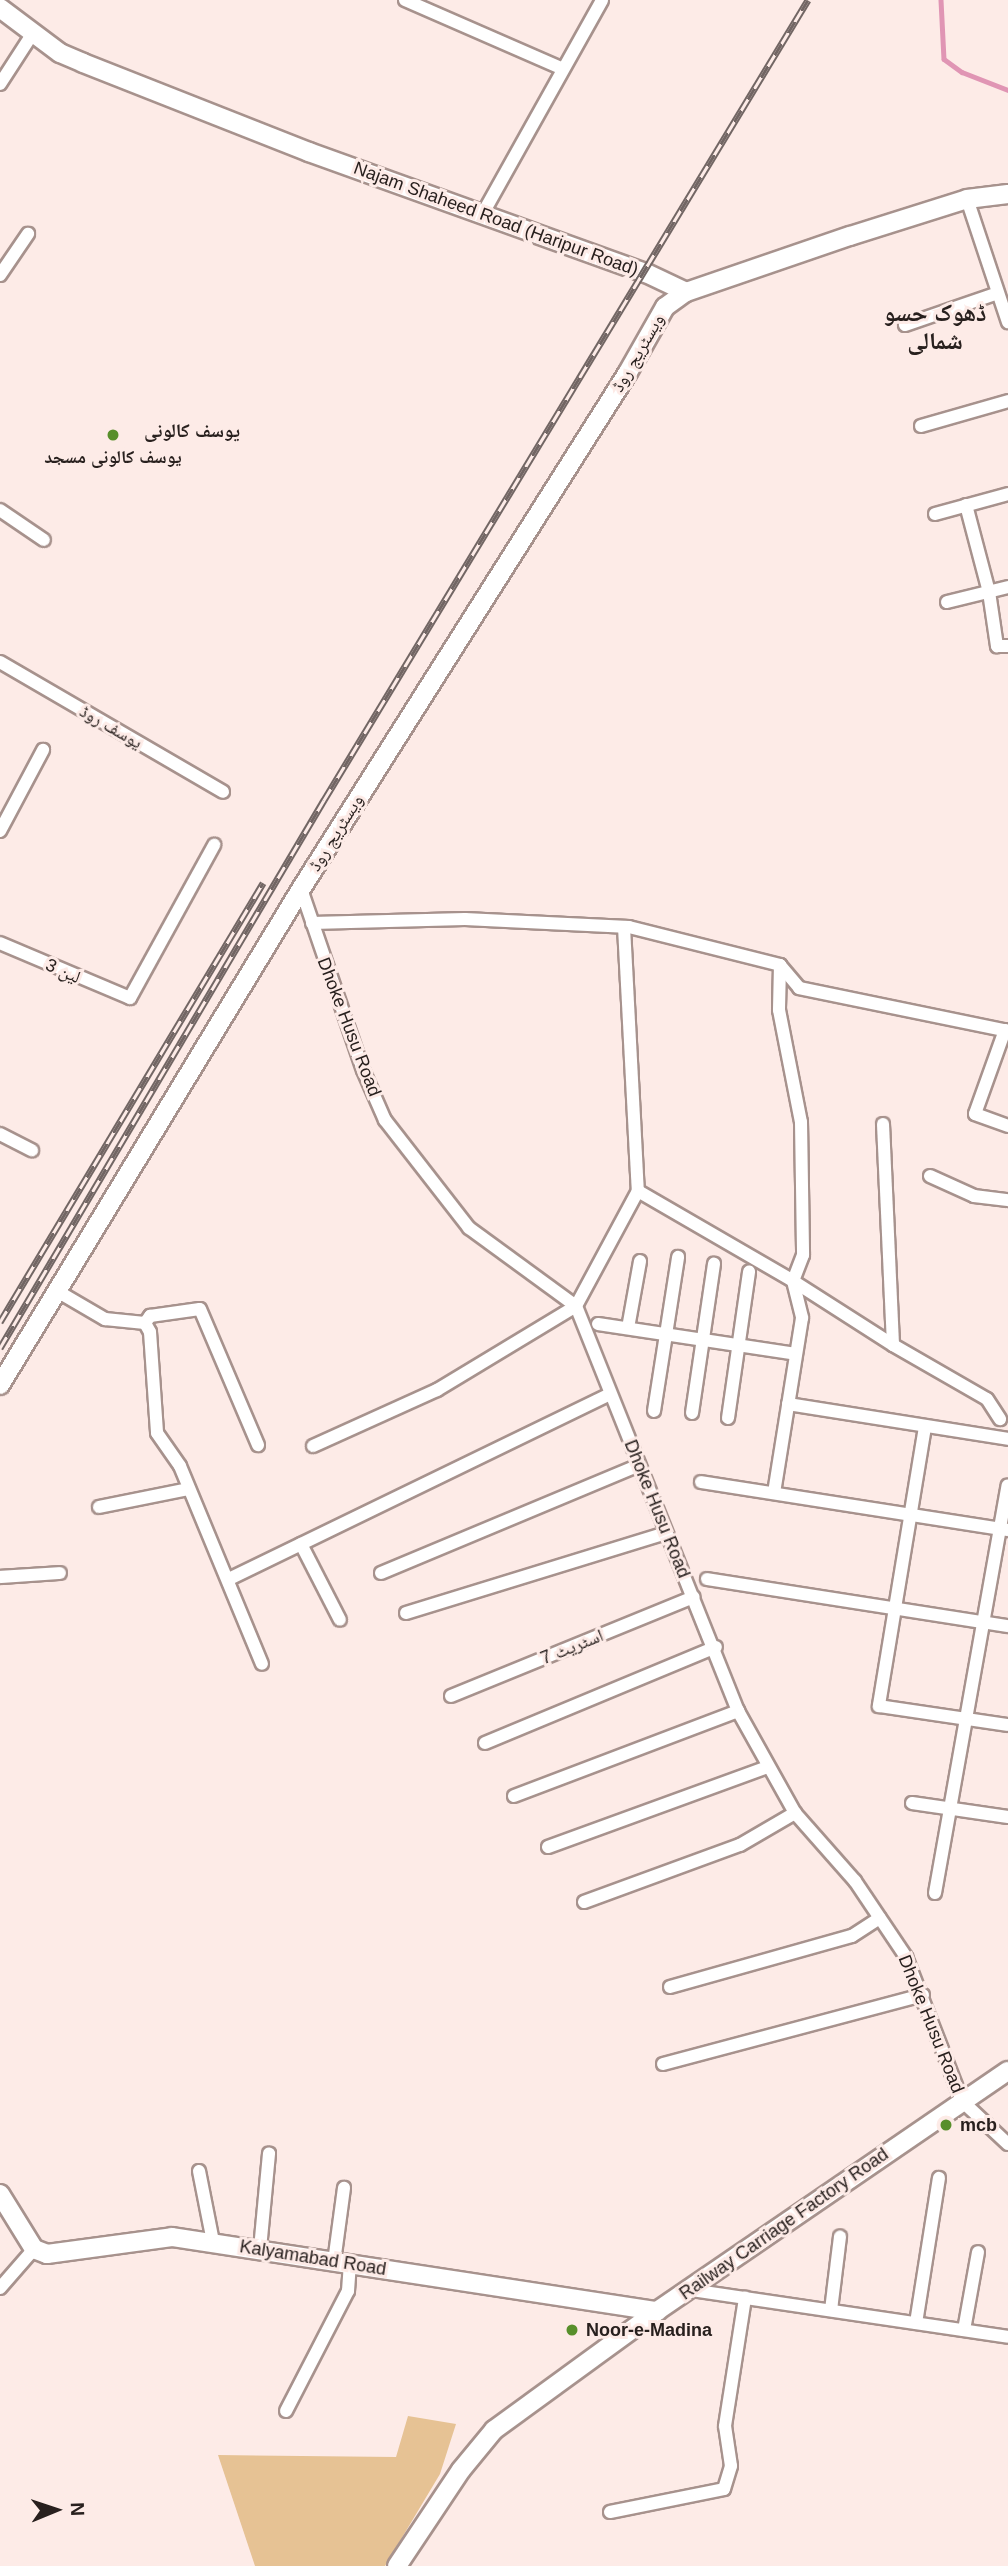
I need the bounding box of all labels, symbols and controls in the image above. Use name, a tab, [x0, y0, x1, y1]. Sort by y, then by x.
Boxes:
street label: Najam Shaheed Road (Haripur Road)	[351, 157, 641, 281]
district label: ڈھوک حسو شمالی	[883, 299, 987, 355]
street label: ویسٹریج روڈ	[607, 310, 669, 396]
district label: یوسف کالونی	[144, 420, 240, 442]
marker: یوسف کالونی مسجد	[105, 427, 121, 443]
place label: یوسف کالونی مسجد	[44, 446, 182, 468]
street label: یوسف روڈ	[76, 700, 146, 754]
street label: ویسٹریج روڈ	[304, 791, 368, 875]
street label: لین 3	[42, 954, 84, 988]
street label: Dhoke Husu Road	[313, 954, 385, 1100]
street label: Dhoke Husu Road	[619, 1437, 695, 1581]
street label: اسٹریٹ 7	[537, 1625, 607, 1669]
street label: Dhoke Husu Road	[893, 1952, 969, 2096]
place label: mcb	[960, 2114, 997, 2136]
marker: mcb	[938, 2117, 954, 2133]
street label: Railway Carriage Factory Road	[675, 2143, 893, 2305]
street label: Kalyamabad Road	[238, 2236, 388, 2280]
place label: Noor-e-Madina	[586, 2319, 712, 2341]
marker: Noor-e-Madina	[564, 2322, 580, 2338]
north arrow	[21, 2475, 91, 2545]
text: N	[67, 2502, 88, 2516]

